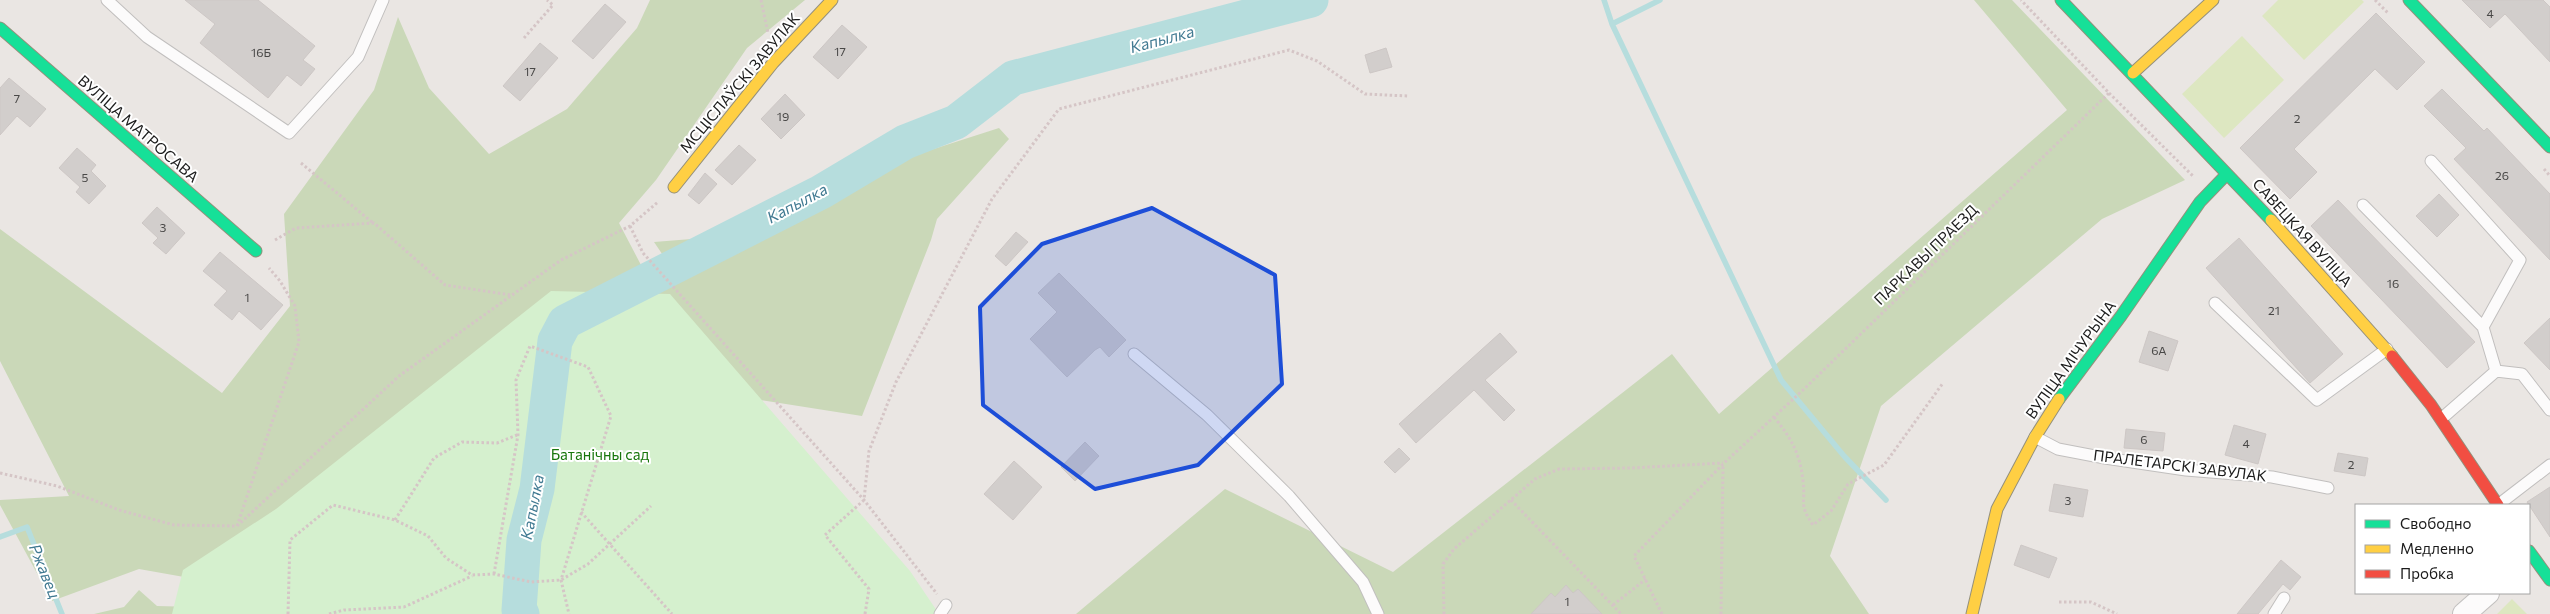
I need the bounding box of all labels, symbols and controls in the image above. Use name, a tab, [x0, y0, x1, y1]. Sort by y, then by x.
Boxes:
house number: 4	[2486, 6, 2494, 20]
street label: МСЦІСЛАЎСКІ ЗАВУЛАК	[676, 9, 803, 156]
water label: Капылка	[1128, 21, 1196, 56]
house number: 17	[834, 44, 846, 58]
house number: 16Б	[251, 45, 271, 59]
house number: 17	[524, 64, 536, 78]
street label: ВУЛІЦА МАТРОСАВА	[75, 71, 203, 185]
house number: 7	[14, 91, 20, 105]
house number: 19	[777, 109, 789, 123]
house number: 2	[2294, 111, 2301, 125]
house number: 26	[2495, 168, 2509, 182]
house number: 5	[82, 170, 89, 184]
street label: САВЕЦКАЯ ВУЛІЦА	[2249, 174, 2356, 290]
water label: Капылка	[763, 179, 830, 226]
street label: ПАРКАВЫ ПРАЕЗД	[1870, 200, 1981, 308]
house number: 3	[160, 220, 167, 234]
house number: 16	[2387, 276, 2399, 290]
house number: 1	[244, 290, 250, 304]
street label: ВУЛІЦА МІЧУРЫНА	[2021, 297, 2119, 422]
house number: 21	[2268, 303, 2280, 317]
house number: 6А	[2151, 343, 2167, 357]
house number: 6	[2140, 432, 2148, 446]
house number: 4	[2242, 436, 2250, 450]
park label: Батанічны сад	[551, 445, 650, 463]
street label: ПРАЛЕТАРСКІ ЗАВУЛАК	[2092, 445, 2268, 485]
house number: 2	[2348, 457, 2355, 471]
water label: Капылка	[516, 473, 547, 541]
house number: 3	[2065, 493, 2072, 507]
legend	[2355, 504, 2530, 594]
text: Свободно	[2400, 514, 2471, 532]
text: Медленно	[2400, 539, 2474, 557]
water label: Ржавец	[26, 541, 65, 601]
text: Пробка	[2400, 564, 2454, 582]
house number: 1	[1564, 594, 1570, 608]

